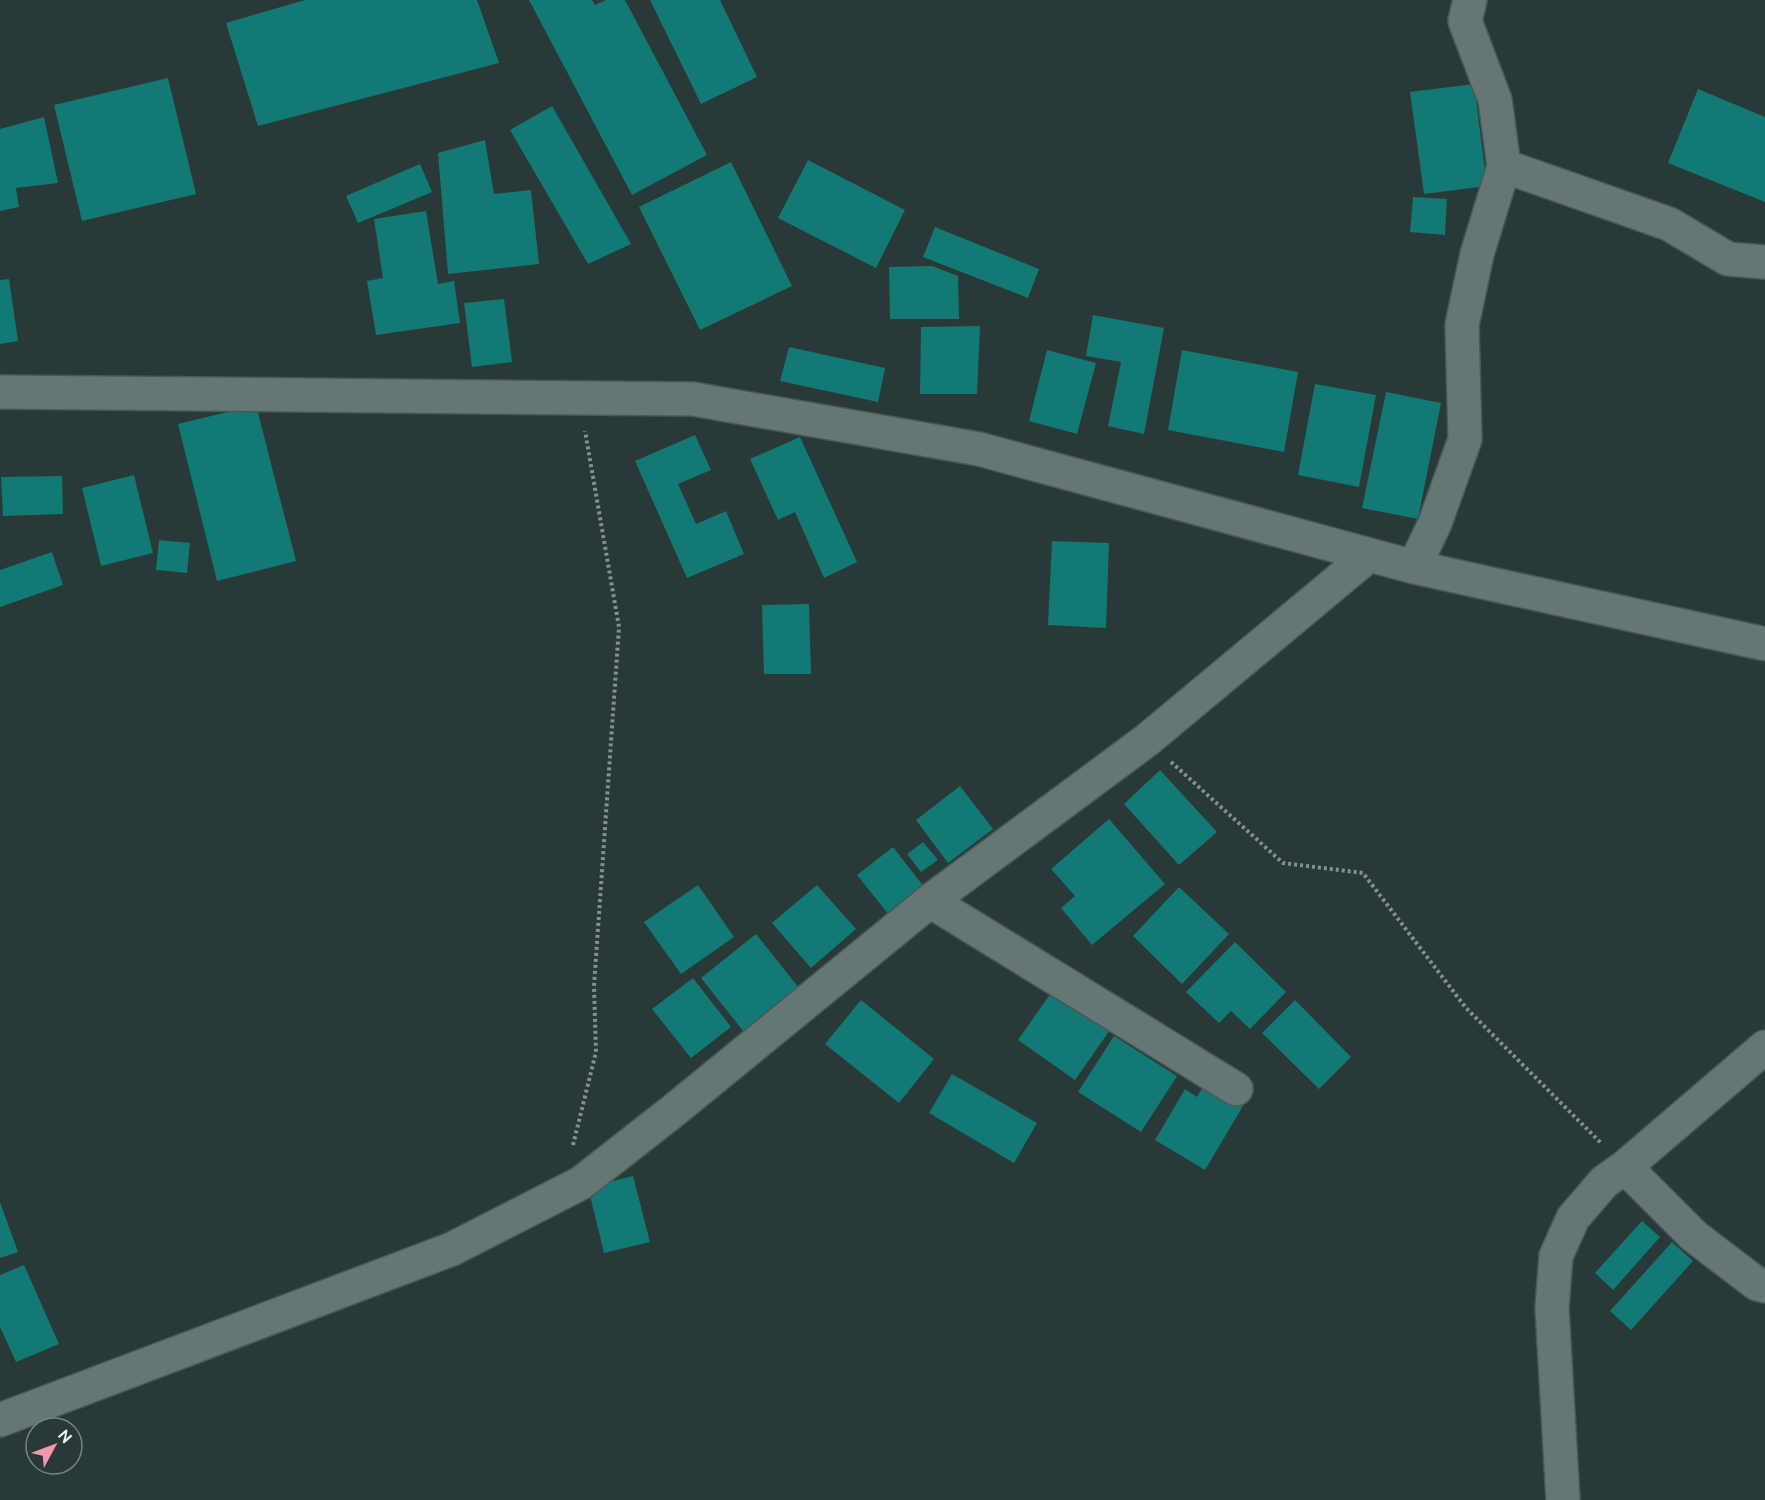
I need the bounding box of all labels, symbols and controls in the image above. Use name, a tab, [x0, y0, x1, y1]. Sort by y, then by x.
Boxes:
north arrow	[24, 1416, 84, 1476]
text: N	[55, 1426, 76, 1447]

